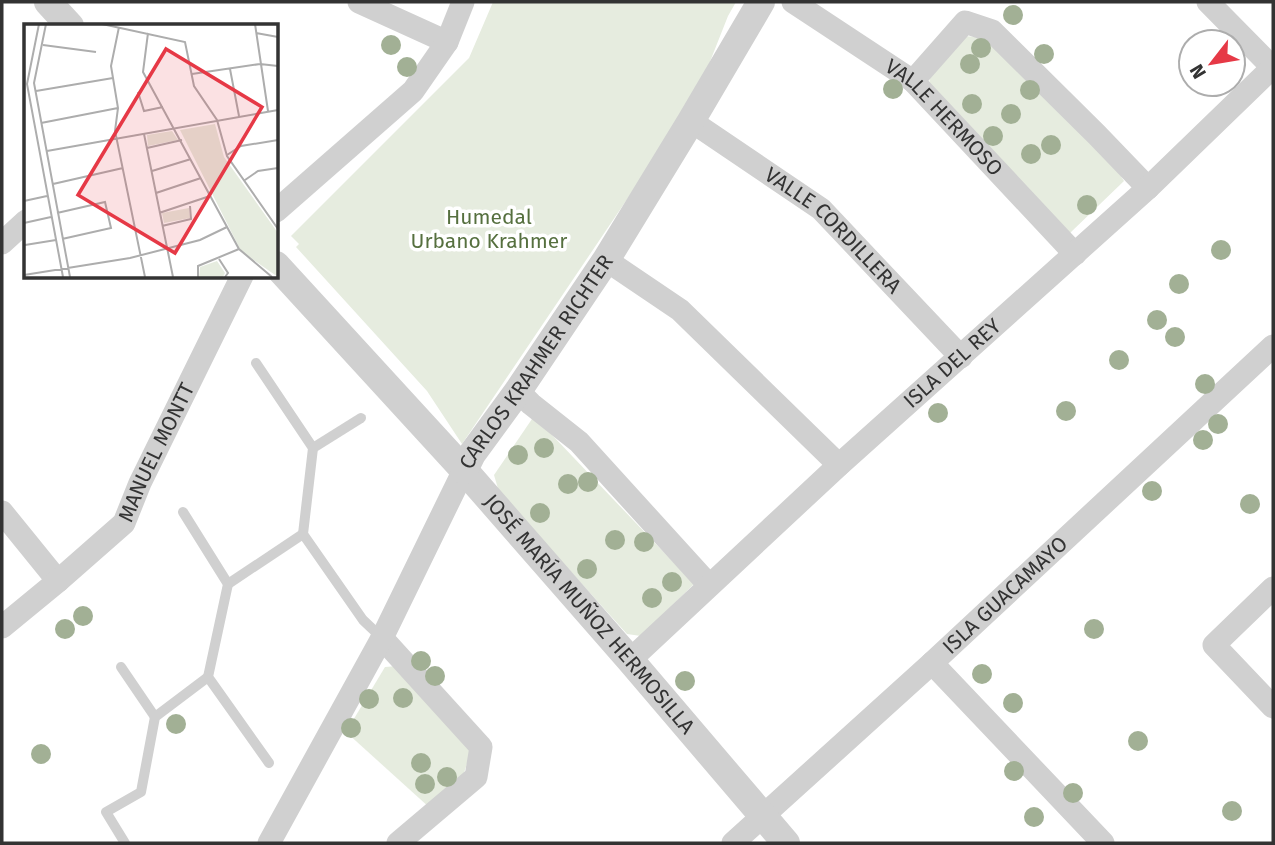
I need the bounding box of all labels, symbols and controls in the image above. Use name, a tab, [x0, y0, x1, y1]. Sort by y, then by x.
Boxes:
inset map	[24, 24, 278, 278]
north arrow	[1177, 28, 1247, 98]
street label: VALLE HERMOSO	[880, 53, 1008, 181]
text: N	[1185, 60, 1211, 83]
street label: VALLE CORDILLERA	[760, 162, 907, 299]
park label: Humedal Urbano Krahmer	[411, 204, 567, 254]
street label: CARLOS KRAHMER RICHTER	[454, 249, 619, 473]
street label: ISLA DEL REY	[898, 313, 1007, 414]
street label: MANUEL MONTT	[113, 379, 200, 526]
street label: JOSÉ MARÍA MUÑOZ HERMOSILLA	[478, 489, 700, 739]
street label: ISLA GUACAMAYO	[937, 531, 1073, 660]

